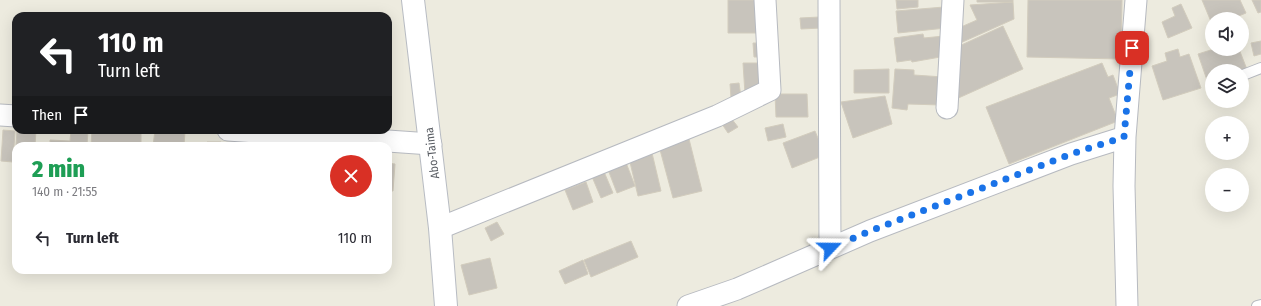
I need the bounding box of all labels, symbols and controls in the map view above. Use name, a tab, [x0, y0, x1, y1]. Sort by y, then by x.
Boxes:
map controls	[1205, 12, 1249, 212]
button: sound	[1205, 12, 1249, 56]
text: 110 m	[98, 26, 164, 59]
icon: left	[32, 28, 84, 80]
pin	[1115, 31, 1149, 65]
icon: arrive	[1121, 37, 1143, 59]
text: Turn left	[98, 60, 160, 82]
button: layers	[1205, 64, 1249, 108]
icon: arrive	[70, 104, 92, 126]
text: Then	[32, 106, 62, 124]
button: +	[1205, 116, 1249, 160]
street label: Abo-Taima	[422, 126, 442, 180]
text: 2 min	[32, 155, 85, 183]
button: close	[330, 155, 372, 197]
button: −	[1205, 168, 1249, 212]
text: 140 m · 21:55	[32, 184, 97, 199]
icon: left	[32, 227, 54, 249]
position arrow	[809, 227, 851, 269]
text: Turn left	[66, 229, 119, 247]
text: 110 m	[338, 229, 372, 247]

